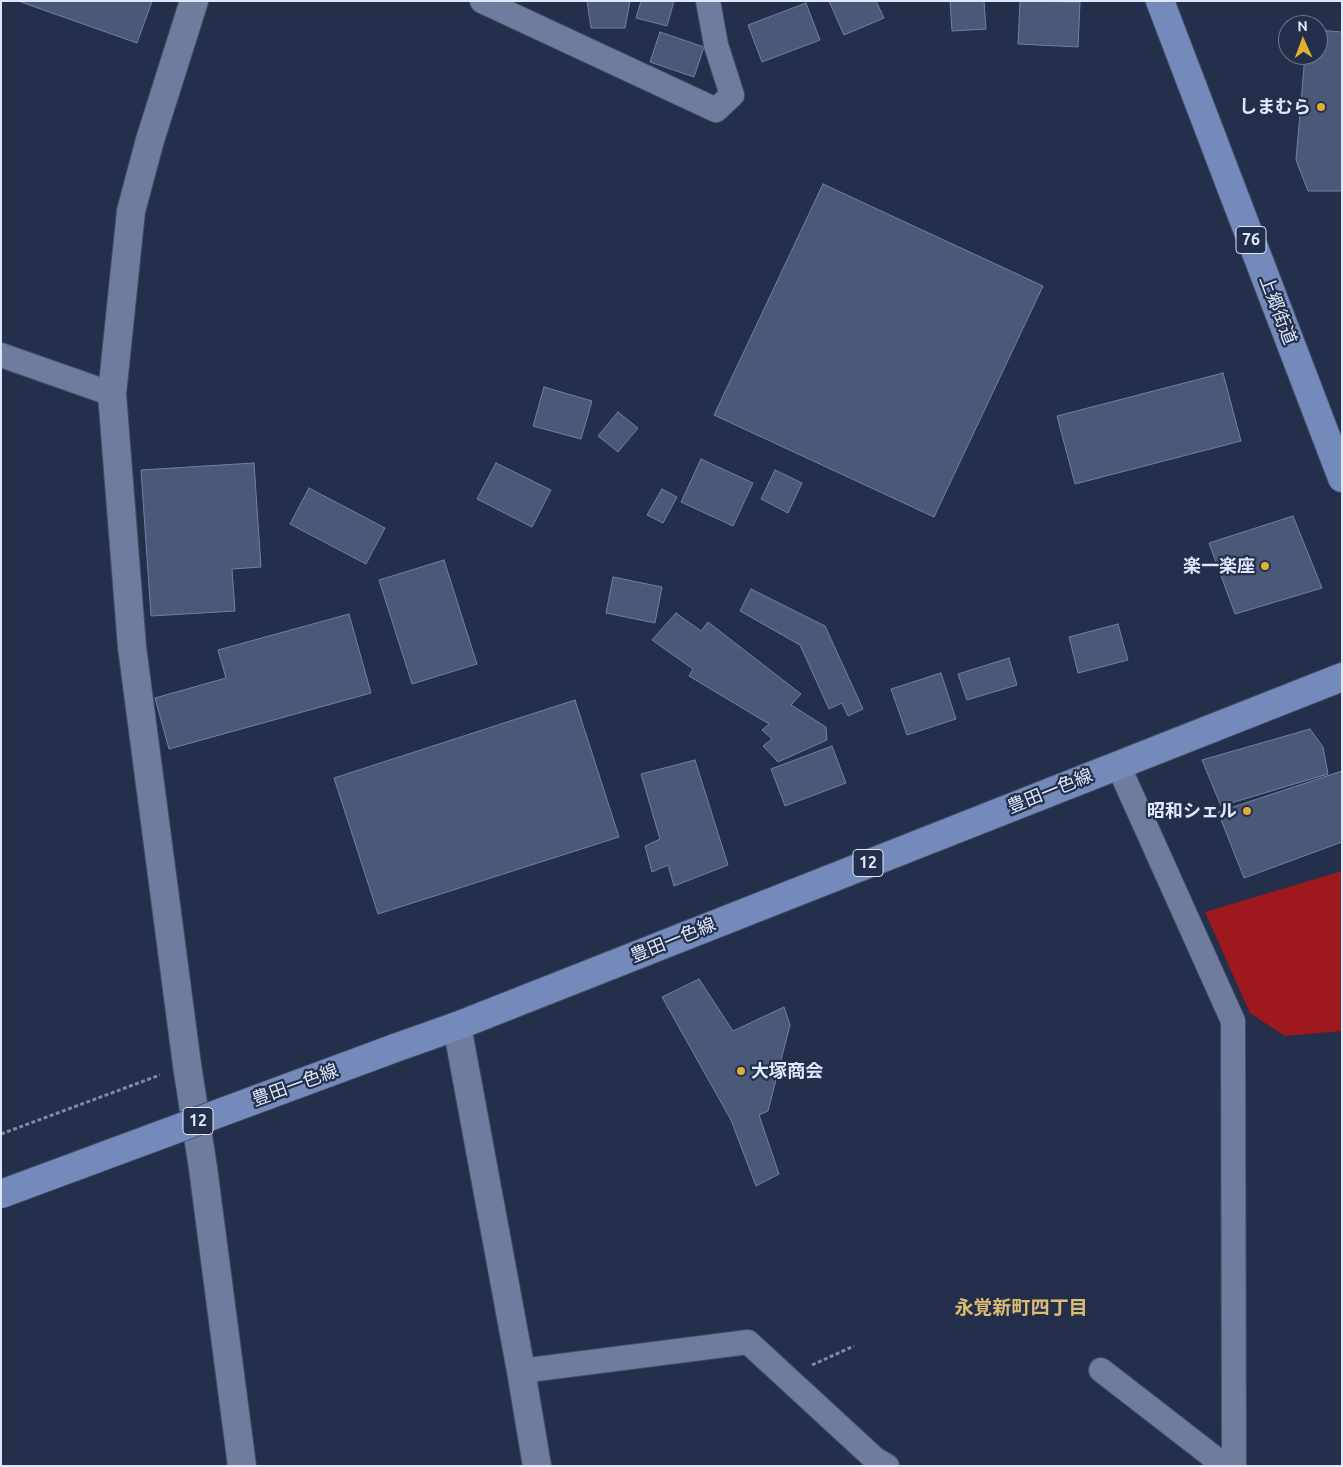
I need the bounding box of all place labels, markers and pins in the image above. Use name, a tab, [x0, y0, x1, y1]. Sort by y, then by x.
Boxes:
place label: しまむら	[1239, 96, 1311, 118]
marker: しまむら	[1315, 101, 1327, 113]
place label: 楽一楽座	[1183, 555, 1255, 577]
marker: 楽一楽座	[1259, 560, 1271, 572]
place label: 昭和シェル	[1147, 800, 1237, 822]
marker: 昭和シェル	[1241, 805, 1253, 817]
place label: 大塚商会	[751, 1060, 823, 1082]
marker: 大塚商会	[735, 1065, 747, 1077]

